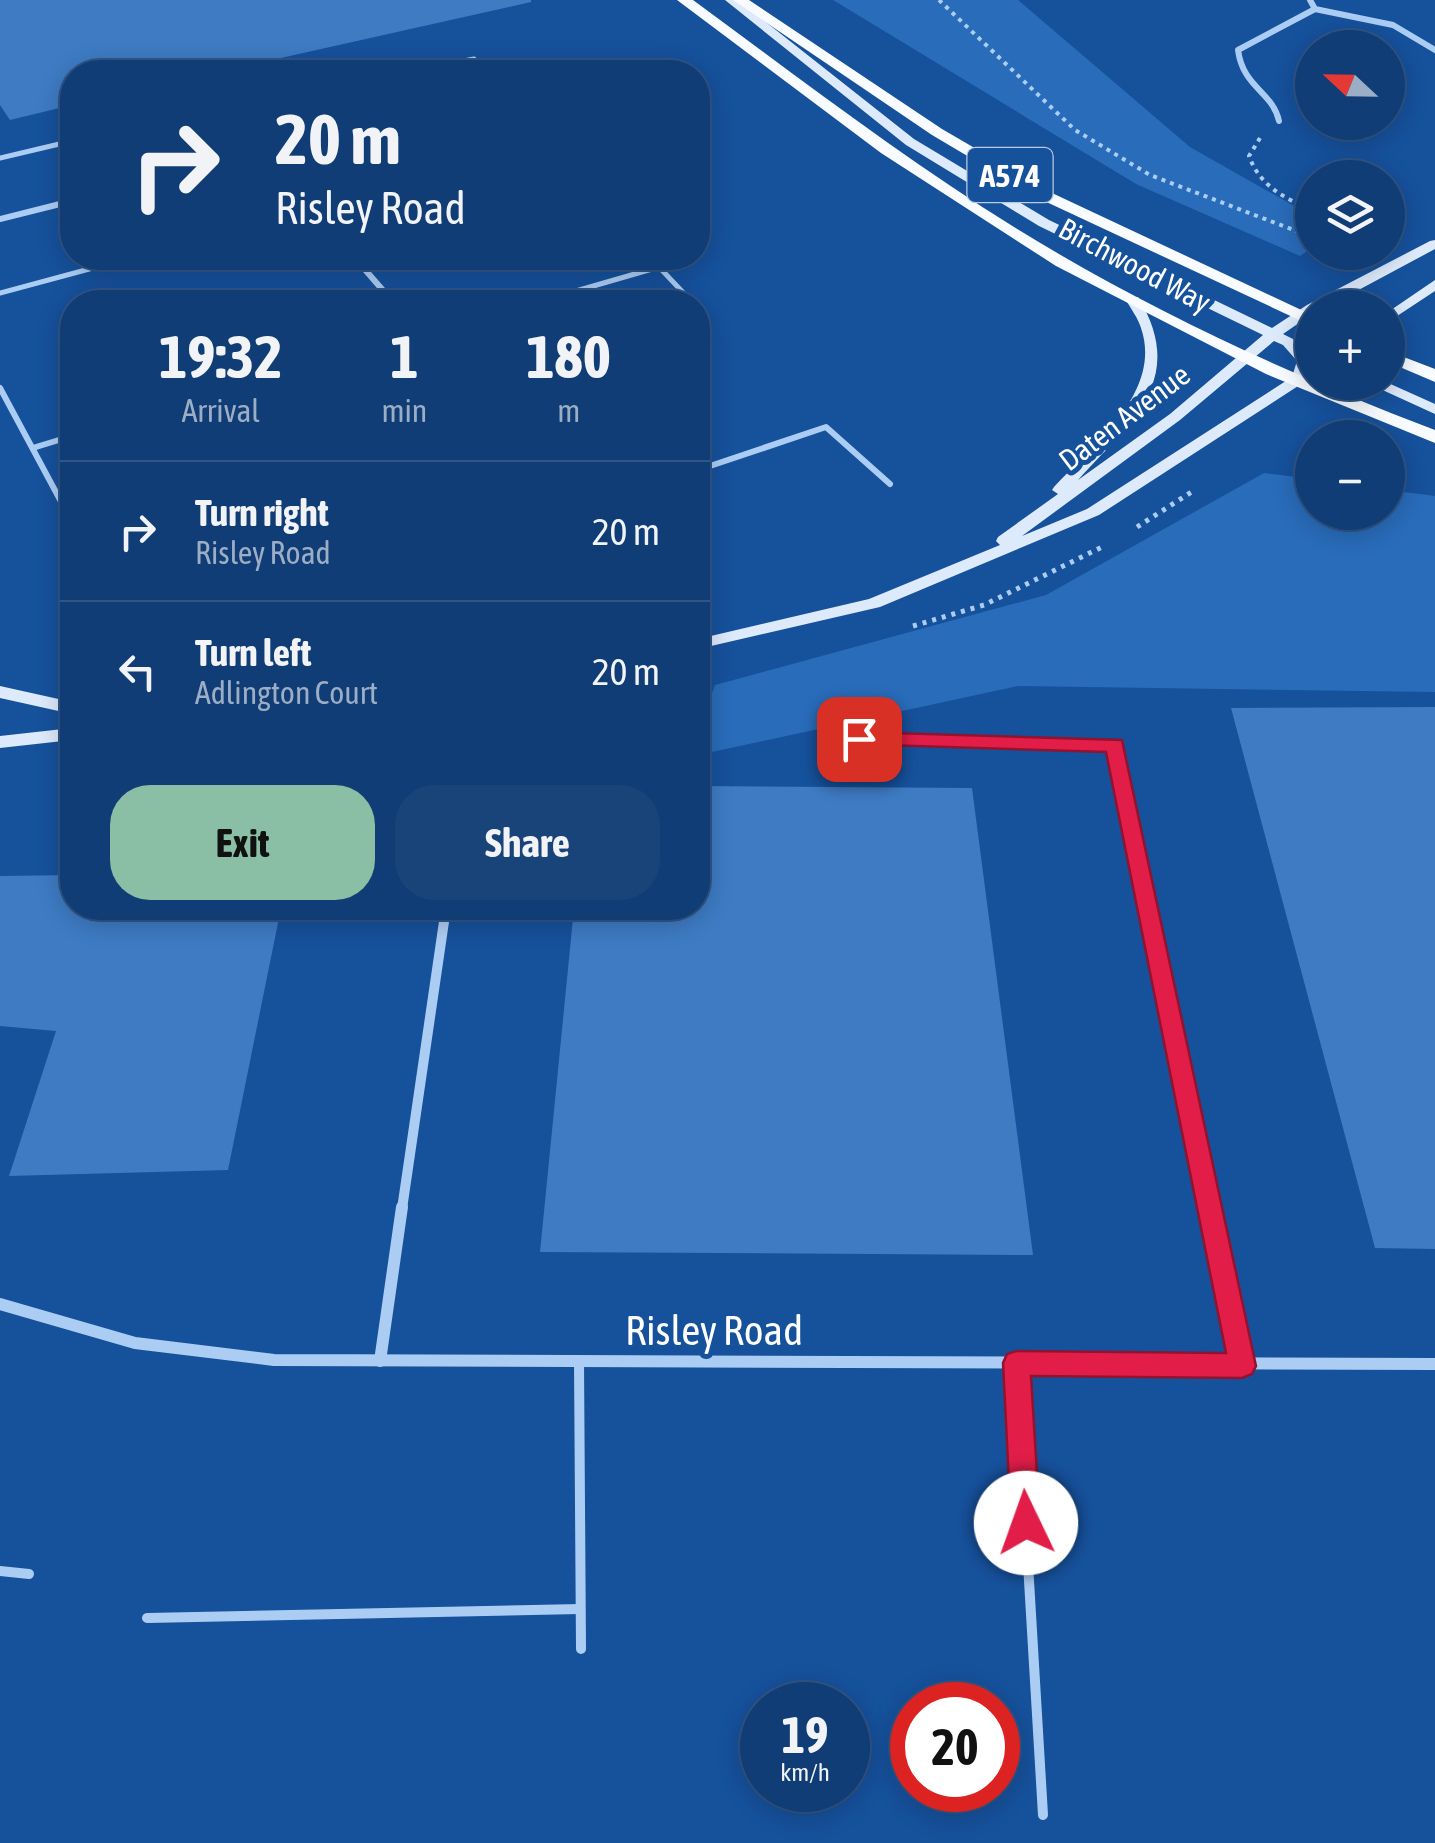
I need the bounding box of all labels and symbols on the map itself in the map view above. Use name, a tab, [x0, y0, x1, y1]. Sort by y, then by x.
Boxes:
north arrow	[1295, 30, 1405, 140]
road number: A574	[968, 148, 1052, 202]
street label: Birchwood Way	[1053, 211, 1217, 319]
street label: Daten Avenue	[1052, 357, 1196, 477]
pin	[817, 697, 902, 782]
street label: Risley Road	[625, 1306, 803, 1354]
position arrow	[974, 1471, 1078, 1575]
speed limit sign: 20	[890, 1682, 1020, 1812]

